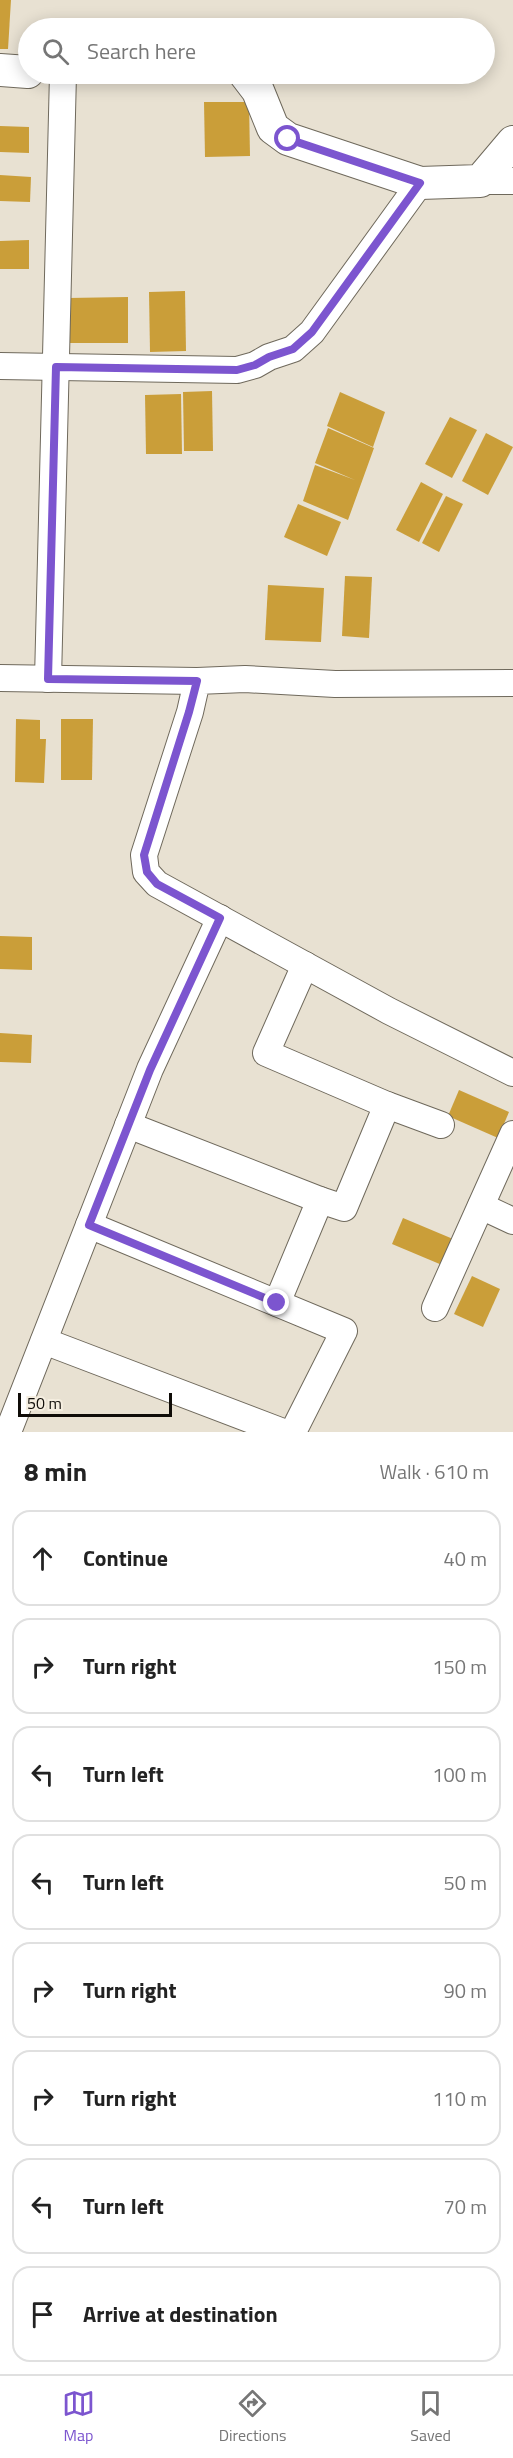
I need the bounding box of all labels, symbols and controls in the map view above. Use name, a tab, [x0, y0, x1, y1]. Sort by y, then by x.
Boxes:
search box	[18, 18, 495, 84]
text: Search here	[87, 34, 196, 68]
icon: search	[39, 35, 72, 68]
route start	[274, 125, 300, 151]
route end	[263, 1289, 289, 1315]
scale bar	[18, 1390, 172, 1418]
text: 50 m	[27, 1391, 62, 1415]
text: 8 min	[24, 1452, 87, 1491]
text: Walk · 610 m	[380, 1456, 489, 1487]
text: Continue	[83, 1541, 168, 1575]
icon: ahead	[26, 1542, 59, 1575]
text: 40 m	[443, 1543, 487, 1574]
text: Turn right	[83, 1649, 177, 1683]
icon: right	[26, 1650, 59, 1683]
text: 150 m	[432, 1651, 487, 1682]
text: Turn left	[83, 1757, 164, 1791]
icon: left	[26, 1758, 59, 1791]
text: 100 m	[432, 1759, 487, 1790]
text: Turn left	[83, 1865, 164, 1899]
icon: left	[26, 1866, 59, 1899]
text: 50 m	[443, 1867, 487, 1898]
text: Turn right	[83, 1973, 177, 2007]
icon: right	[26, 1974, 59, 2007]
text: 90 m	[443, 1975, 487, 2006]
text: Turn right	[83, 2081, 177, 2115]
icon: right	[26, 2082, 59, 2115]
text: 110 m	[432, 2083, 487, 2114]
text: Turn left	[83, 2189, 164, 2223]
icon: left	[26, 2190, 59, 2223]
text: 70 m	[443, 2191, 487, 2222]
text: Arrive at destination	[83, 2297, 278, 2331]
icon: arrive	[26, 2298, 59, 2331]
tab: Map	[62, 2387, 95, 2447]
tab: Directions	[219, 2387, 287, 2447]
tab: Saved	[410, 2387, 451, 2447]

